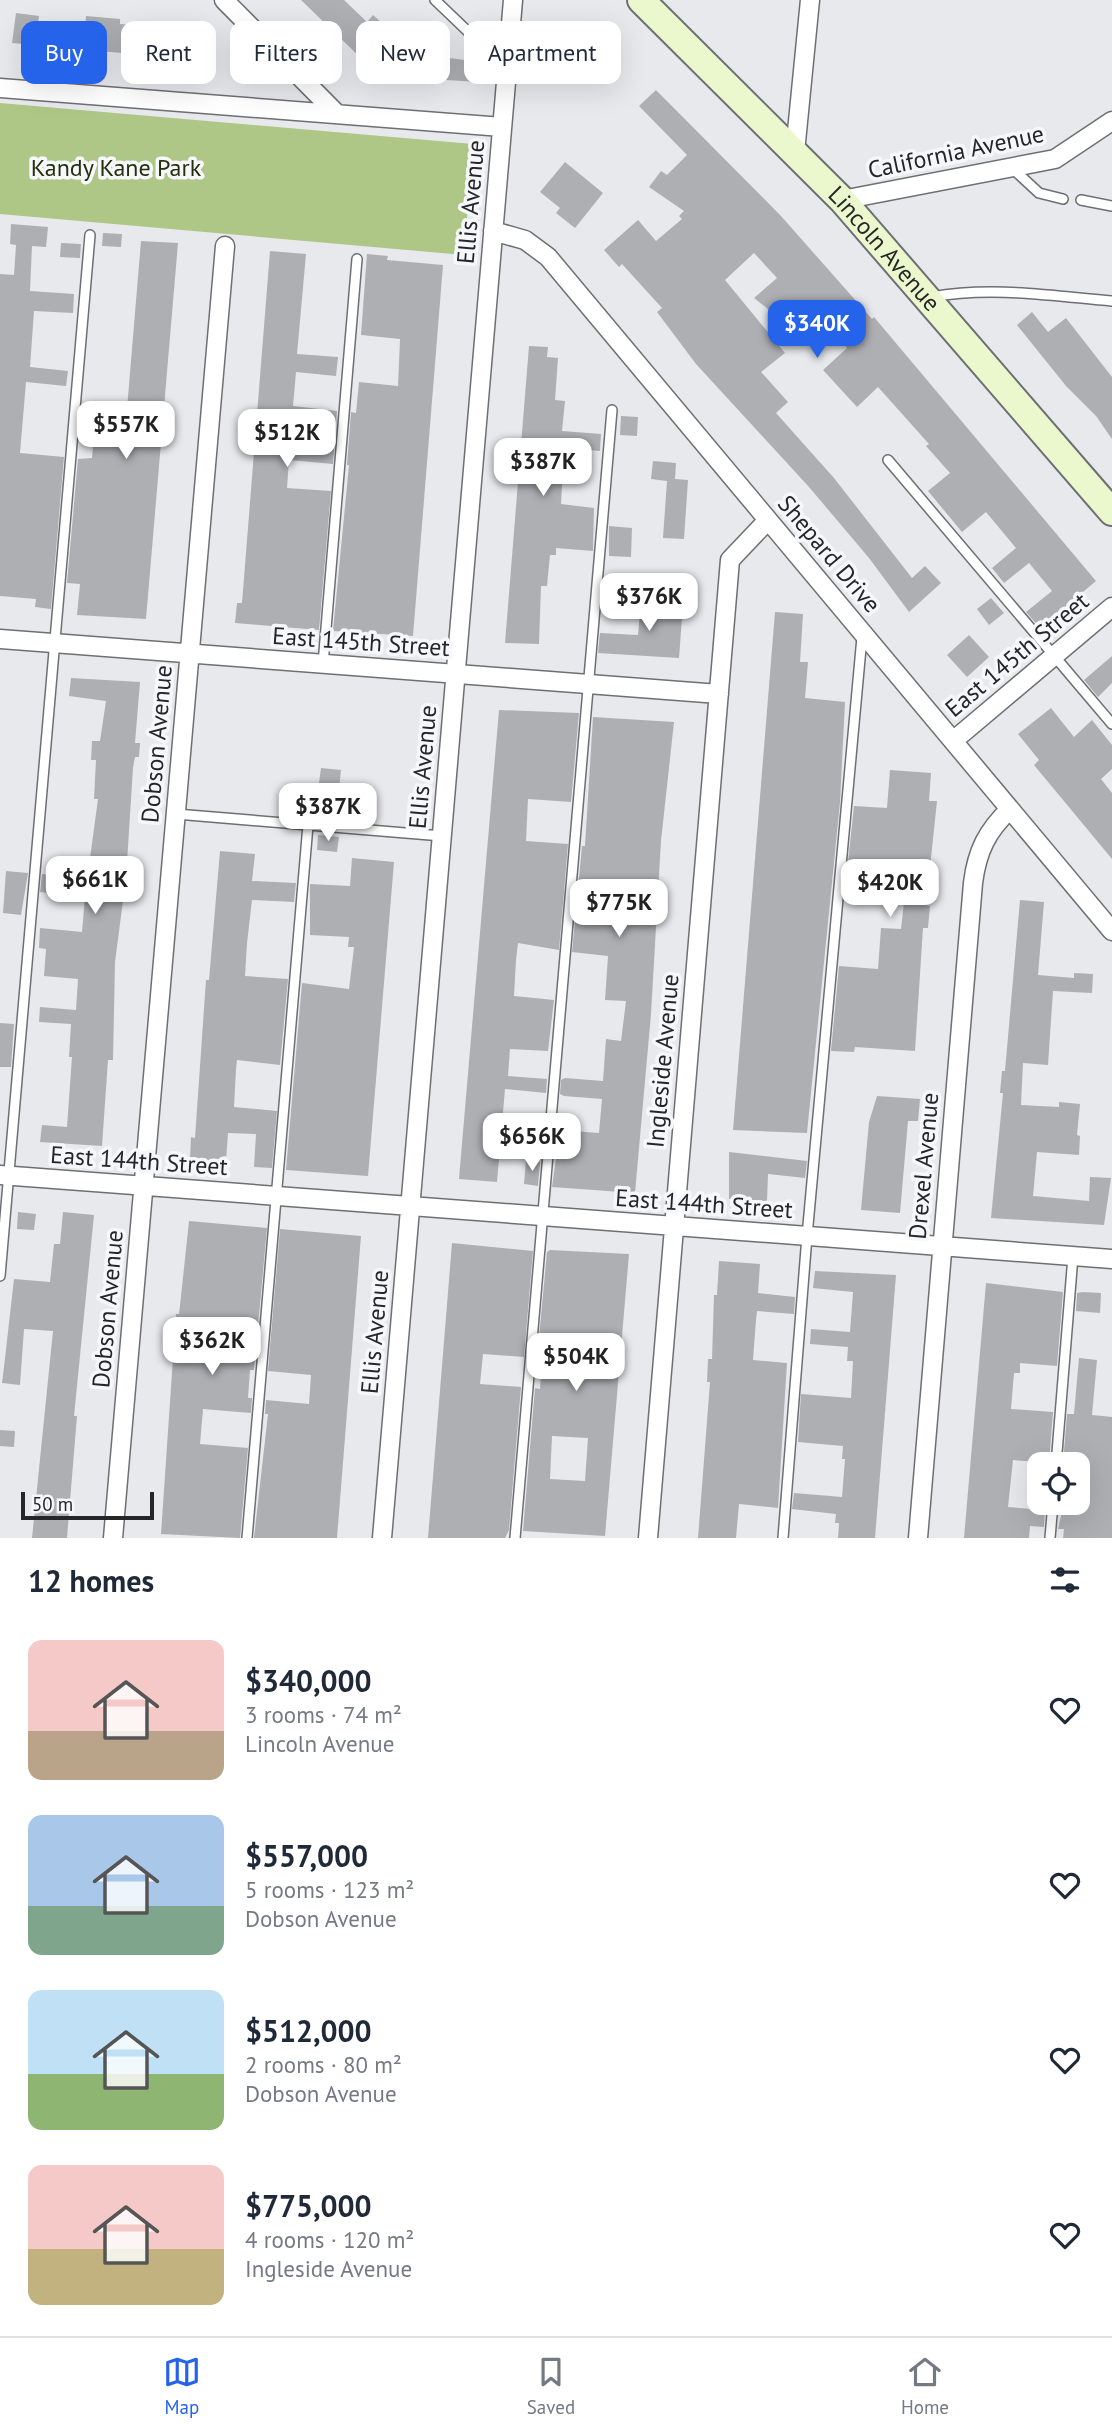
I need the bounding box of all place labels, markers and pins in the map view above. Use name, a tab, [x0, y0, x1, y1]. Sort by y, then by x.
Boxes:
pin: $340K	[768, 300, 866, 360]
pin: $557K	[77, 402, 175, 461]
pin: $512K	[238, 410, 336, 469]
pin: $387K	[494, 438, 592, 498]
pin: $376K	[600, 574, 698, 633]
pin: $387K	[279, 784, 377, 843]
pin: $661K	[46, 856, 144, 916]
pin: $420K	[841, 860, 939, 919]
pin: $775K	[570, 880, 668, 939]
pin: $656K	[483, 1114, 581, 1173]
pin: $362K	[163, 1318, 261, 1377]
pin: $504K	[527, 1334, 625, 1393]

